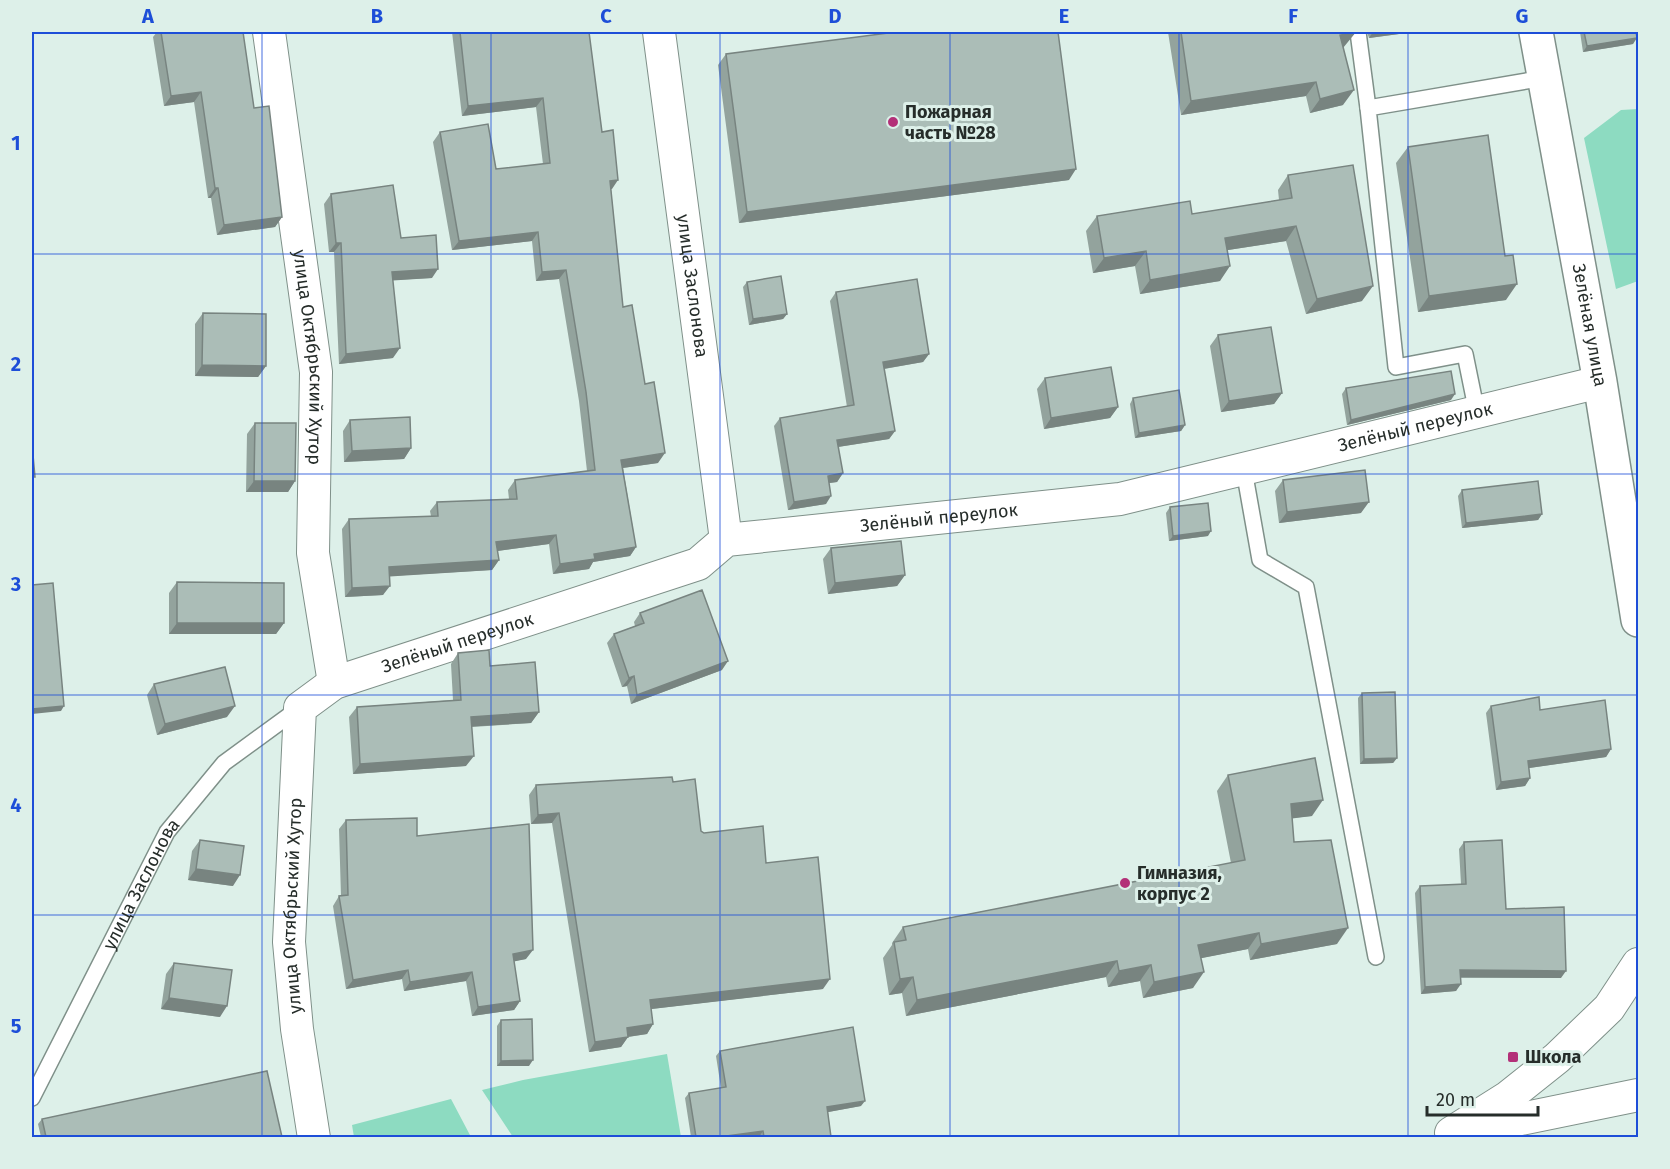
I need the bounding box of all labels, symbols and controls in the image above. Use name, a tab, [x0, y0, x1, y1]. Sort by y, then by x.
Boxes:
text: A	[141, 4, 155, 28]
text: B	[371, 4, 383, 28]
text: C	[600, 4, 612, 28]
text: D	[828, 4, 842, 28]
text: E	[1059, 4, 1069, 28]
text: F	[1288, 4, 1298, 28]
text: G	[1516, 4, 1528, 28]
place label: Пожарная часть №28	[905, 101, 996, 144]
marker: Пожарная часть №28	[886, 115, 900, 129]
text: 1	[11, 131, 21, 155]
street label: улица Заслонова	[672, 213, 713, 359]
street label: улица Октябрьский Хутор	[288, 248, 327, 465]
street label: Зелёная улица	[1568, 262, 1612, 388]
text: 2	[11, 352, 21, 376]
street label: Зелёный переулок	[1336, 397, 1495, 456]
street label: Зелёный переулок	[859, 499, 1019, 537]
text: 3	[10, 572, 21, 596]
street label: Зелёный переулок	[379, 607, 537, 678]
text: 4	[10, 793, 22, 817]
street label: улица Октябрьский Хутор	[278, 797, 307, 1015]
street label: улица Заслонова	[98, 814, 184, 953]
place label: Гимназия, корпус 2	[1137, 862, 1222, 905]
marker: Гимназия, корпус 2	[1118, 876, 1132, 890]
text: 5	[11, 1014, 22, 1038]
place label: Школа	[1525, 1046, 1582, 1068]
marker: Школа	[1506, 1050, 1520, 1064]
scale bar	[1427, 1079, 1538, 1117]
text: 20 m	[1436, 1089, 1475, 1111]

